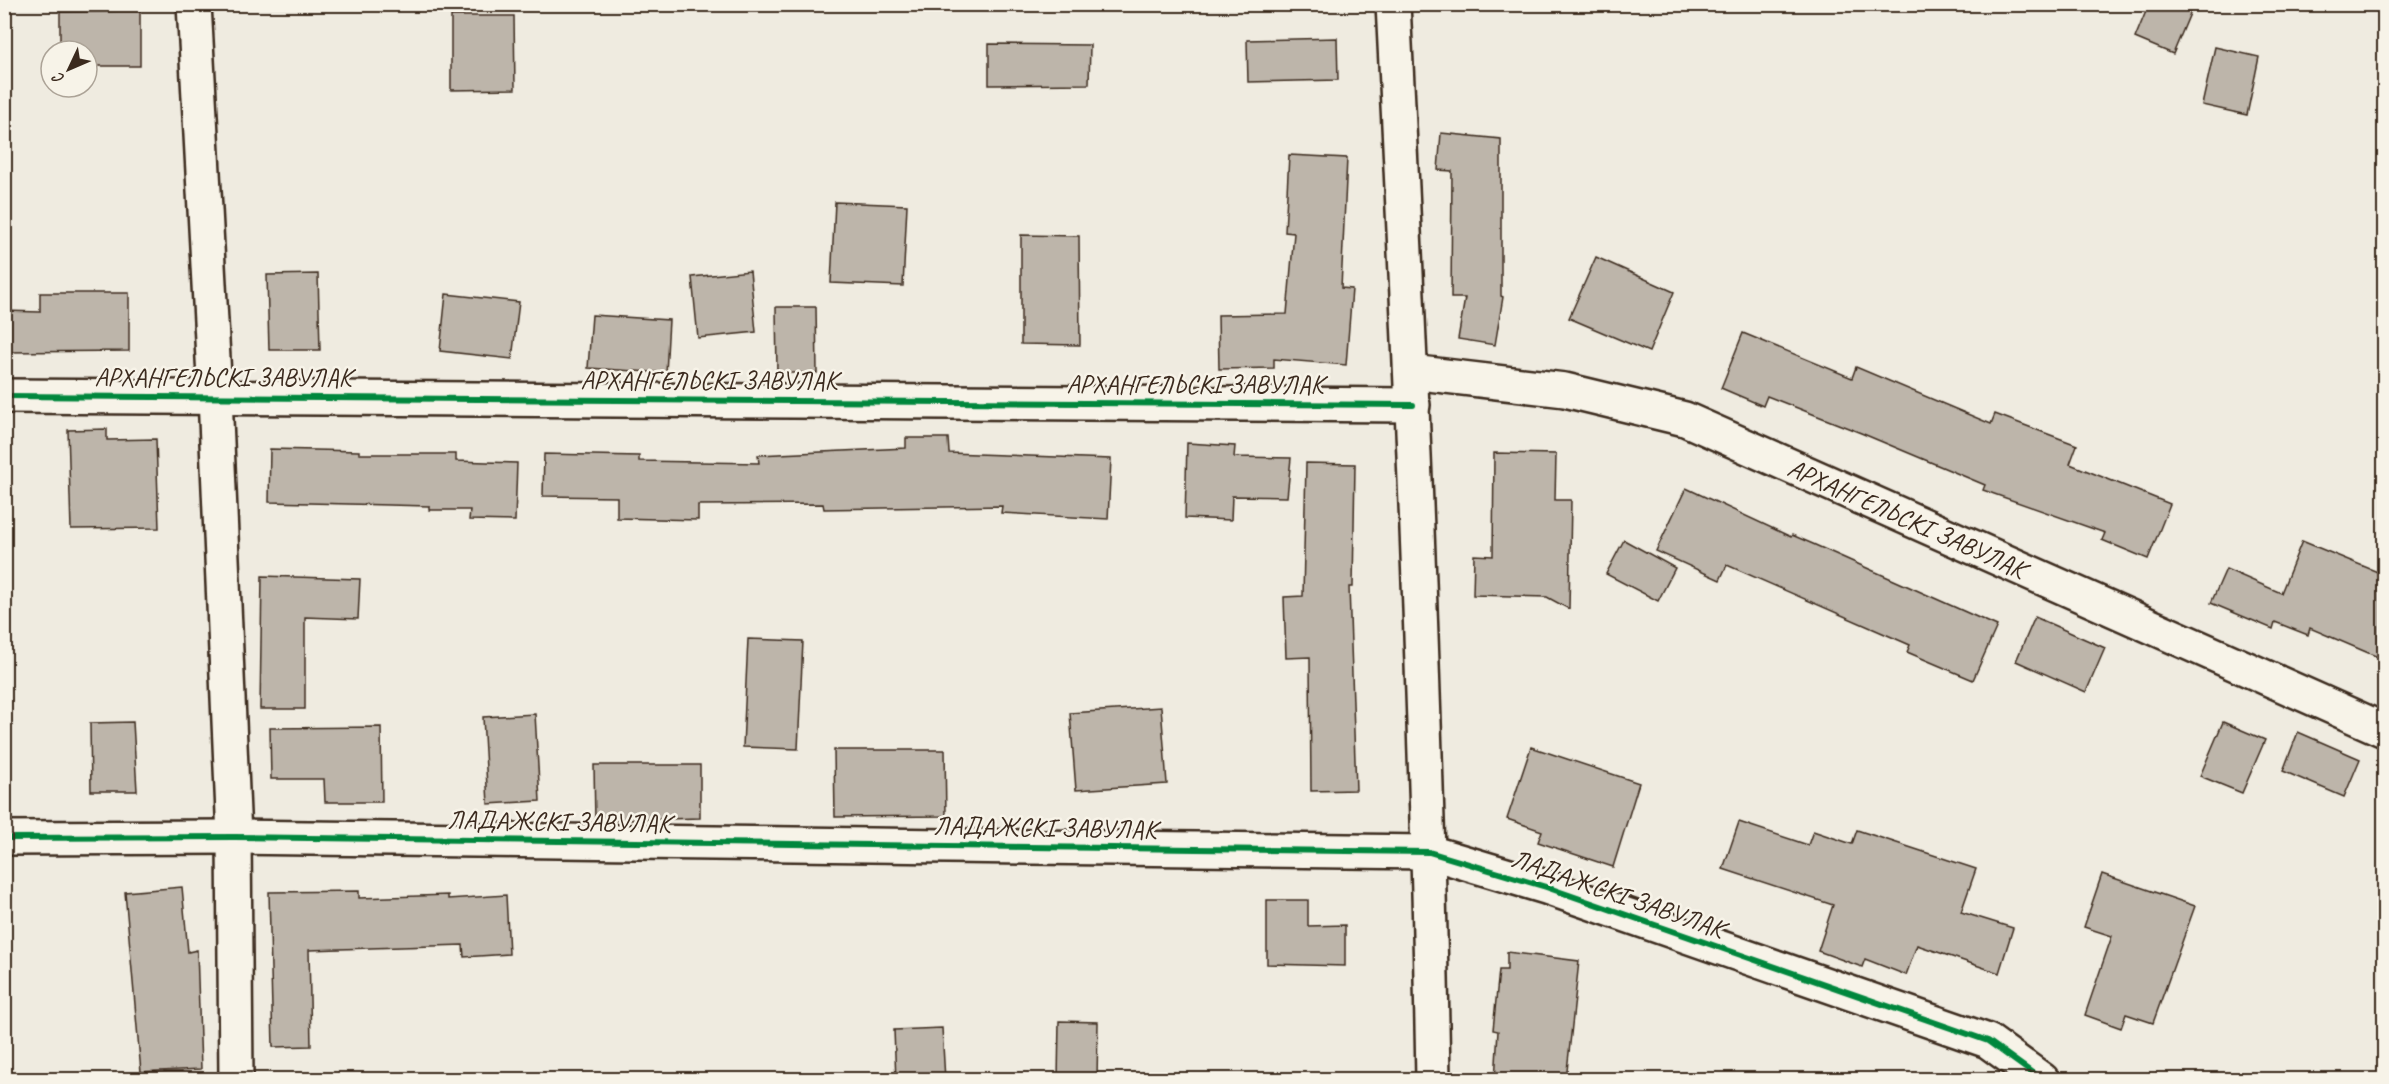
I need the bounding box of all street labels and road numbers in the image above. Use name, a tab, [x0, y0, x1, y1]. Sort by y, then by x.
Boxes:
street label: АРХАНГЕЛЬСКІ ЗАВУЛАК	[95, 361, 357, 394]
street label: АРХАНГЕЛЬСКІ ЗАВУЛАК	[581, 364, 843, 397]
street label: АРХАНГЕЛЬСКІ ЗАВУЛАК	[1067, 368, 1329, 401]
street label: АРХАНГЕЛЬСКІ ЗАВУЛАК	[1783, 451, 2035, 588]
street label: ЛАДАЖСКІ ЗАВУЛАК	[447, 803, 676, 840]
street label: ЛАДАЖСКІ ЗАВУЛАК	[933, 809, 1162, 846]
street label: ЛАДАЖСКІ ЗАВУЛАК	[1507, 842, 1733, 947]

